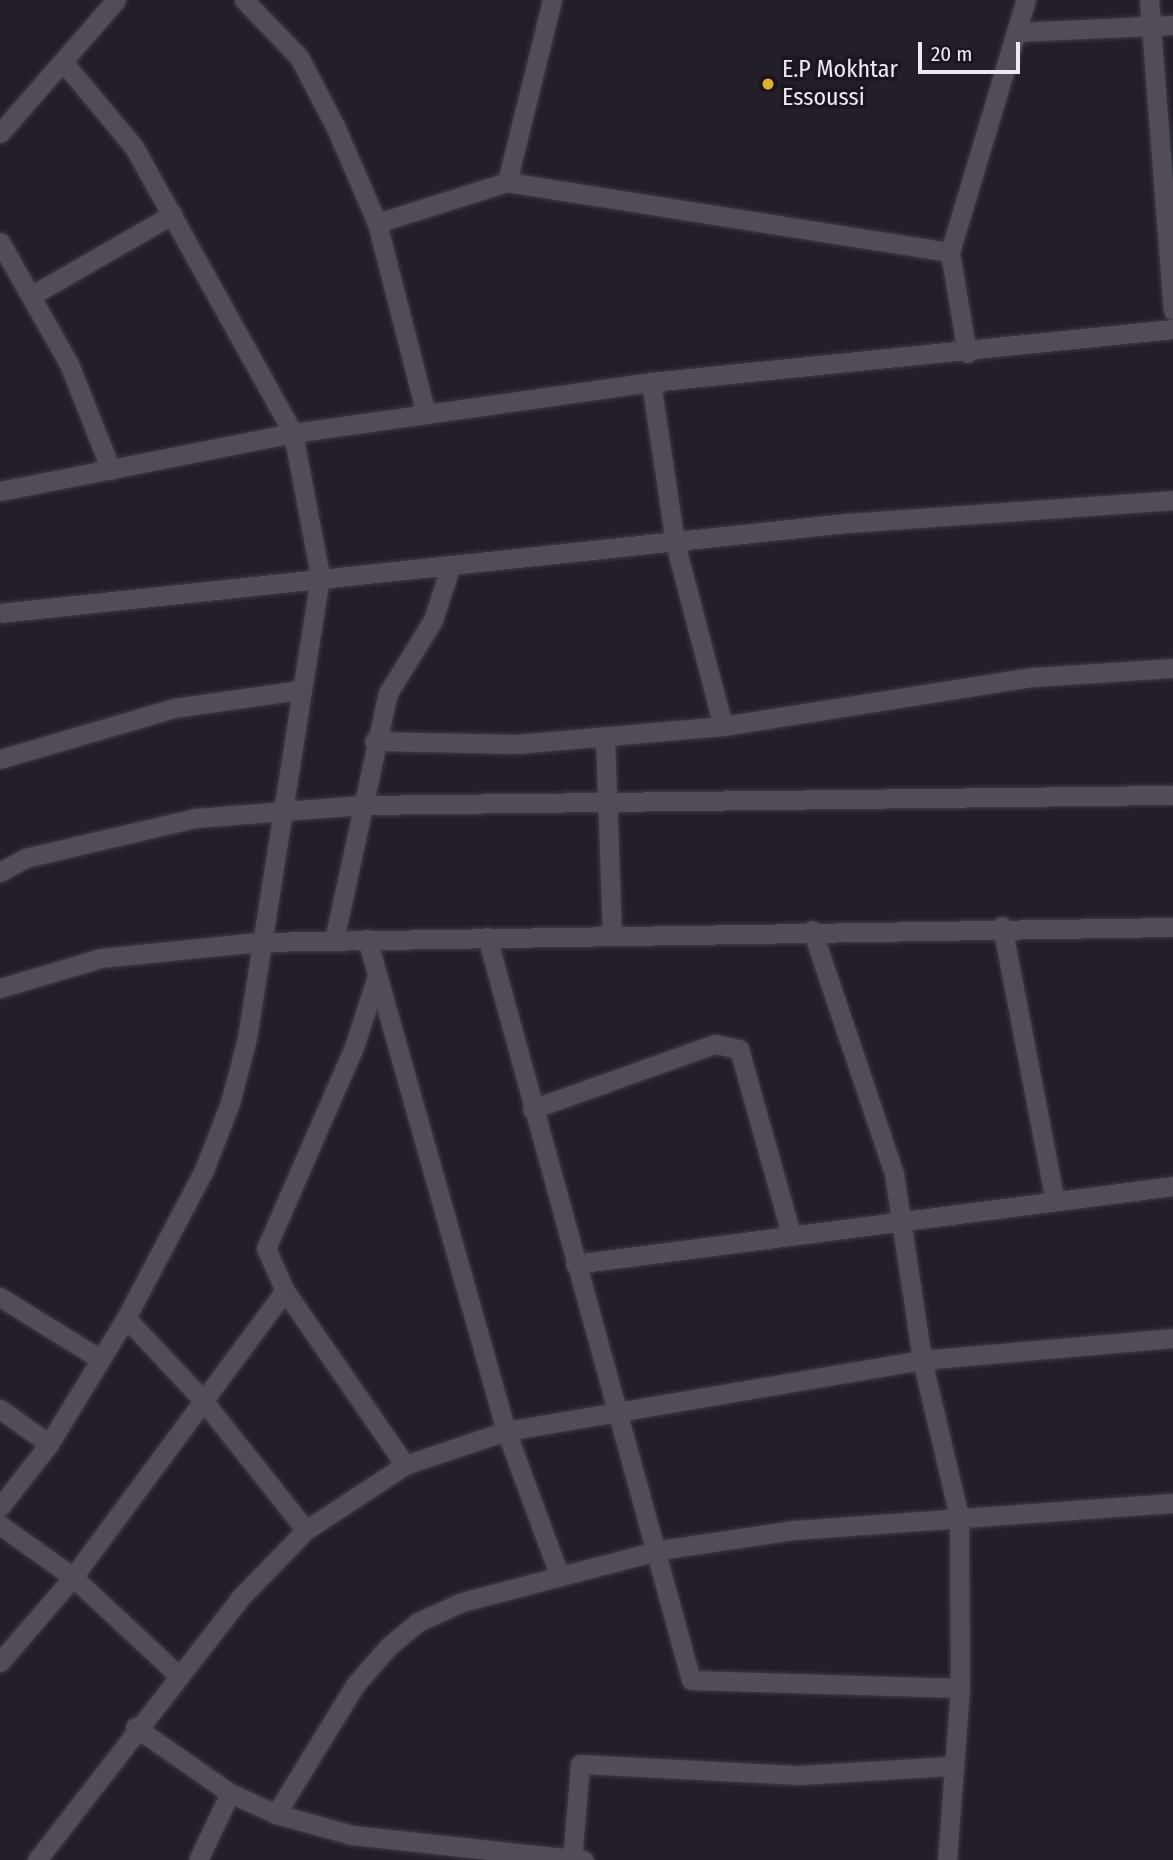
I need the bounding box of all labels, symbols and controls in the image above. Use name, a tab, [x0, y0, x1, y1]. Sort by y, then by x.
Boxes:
scale bar	[921, 28, 1023, 72]
text: 20 m	[931, 41, 972, 67]
place label: E.P Mokhtar Essoussi	[782, 56, 898, 112]
marker: E.P Mokhtar Essoussi	[760, 76, 776, 92]

